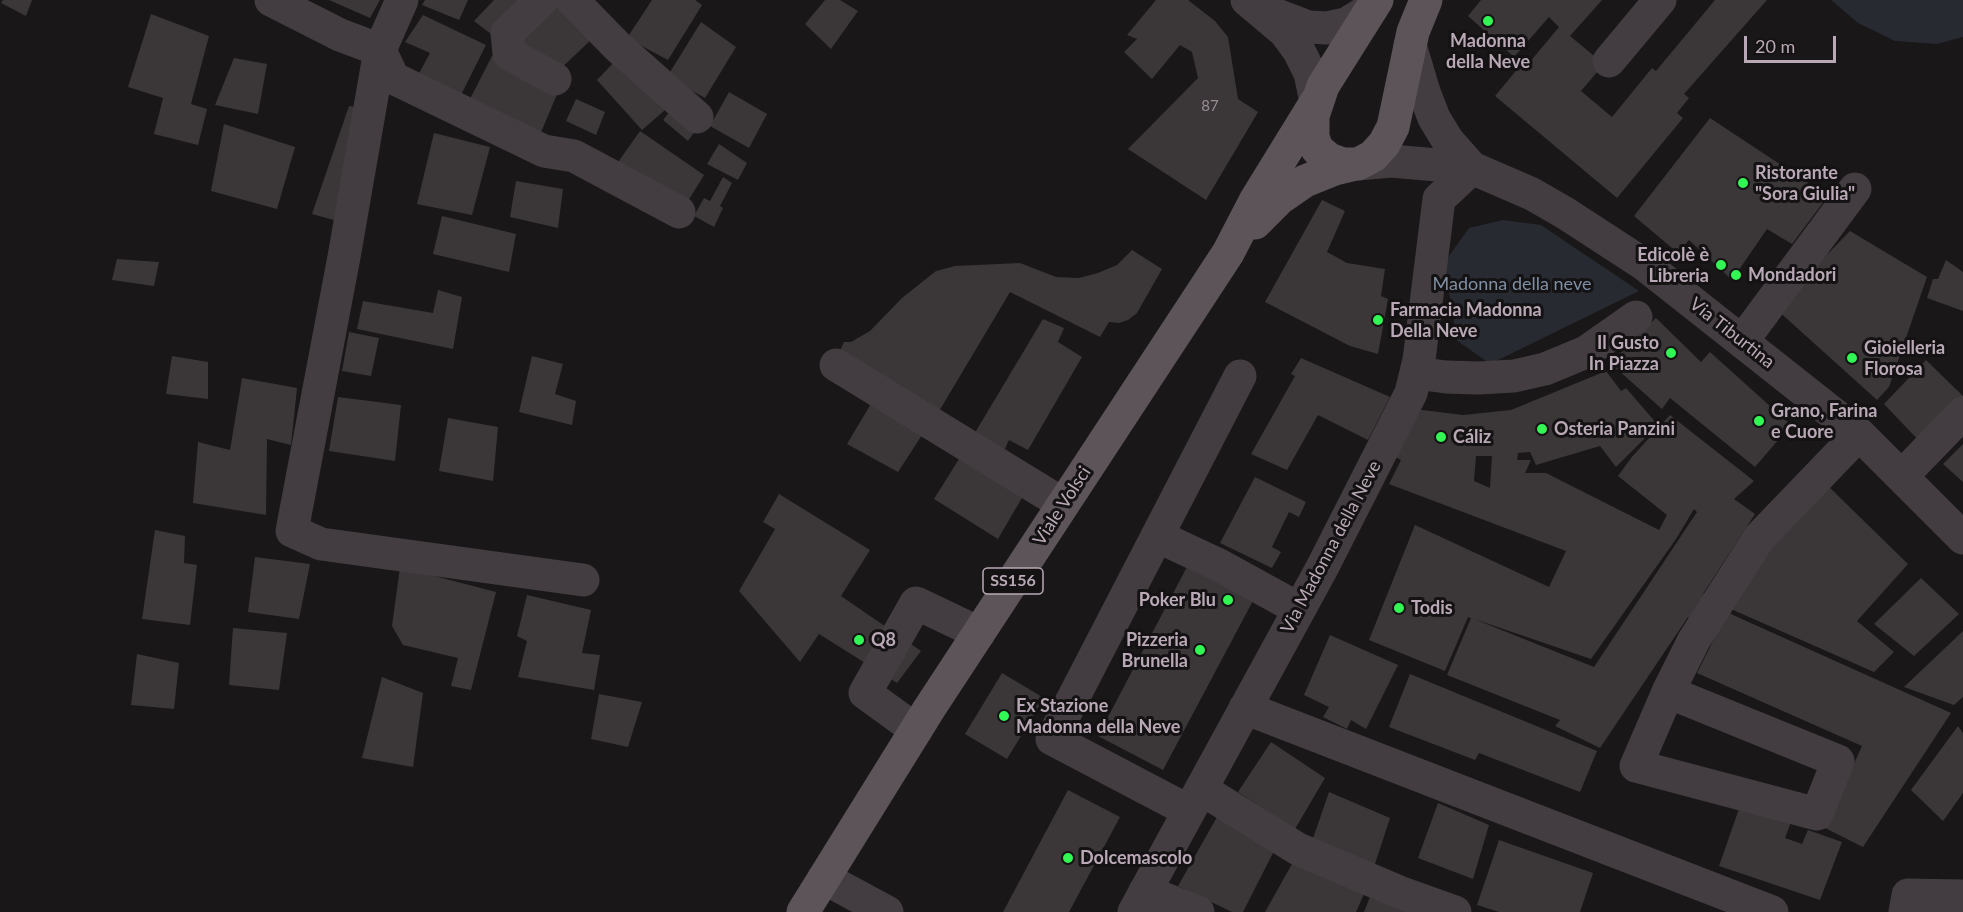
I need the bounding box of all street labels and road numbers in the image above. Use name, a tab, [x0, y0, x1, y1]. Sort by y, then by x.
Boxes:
street label: Via Tiburtina	[1685, 293, 1779, 373]
street label: Via Madonna della Neve	[1276, 457, 1386, 637]
street label: Viale Volsci	[1028, 462, 1096, 550]
road number: SS156	[983, 568, 1043, 594]

